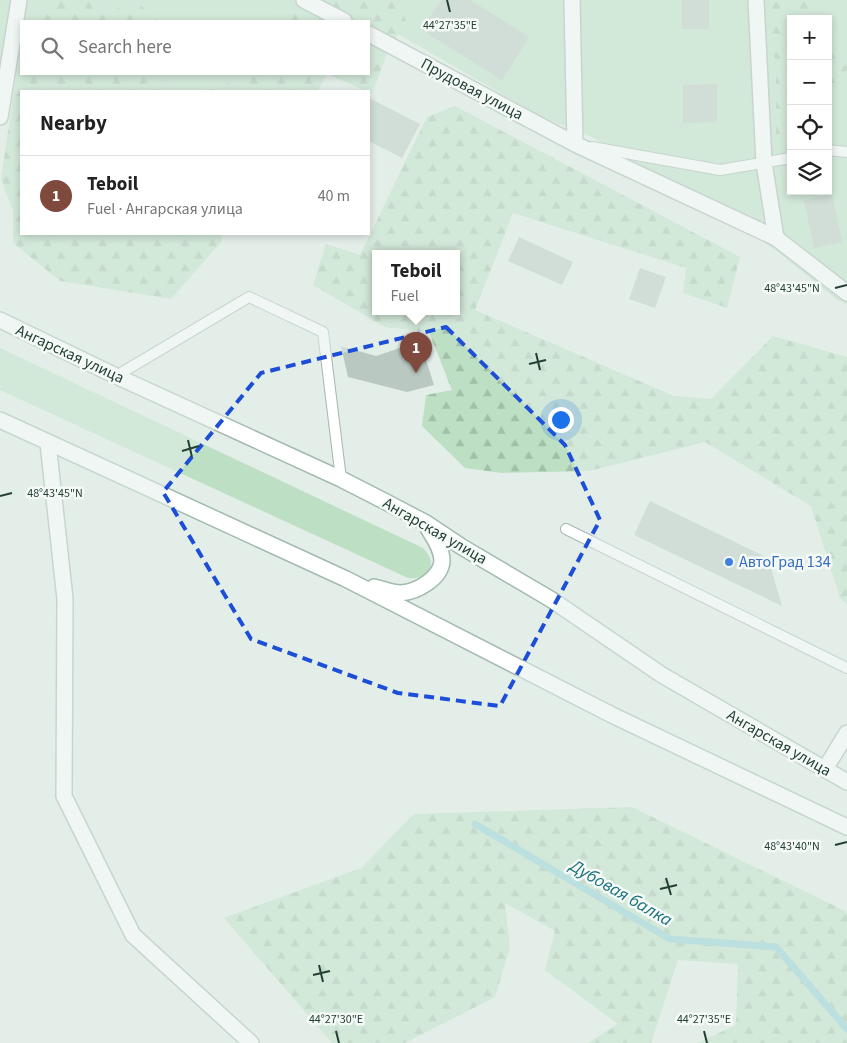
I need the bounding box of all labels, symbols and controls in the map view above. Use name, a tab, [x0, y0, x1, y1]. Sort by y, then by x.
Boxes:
map controls	[787, 15, 832, 195]
button: +	[787, 15, 832, 60]
text: 44°27'35"E	[423, 17, 477, 34]
search box	[20, 20, 370, 75]
icon: search	[38, 34, 66, 62]
text: Search here	[78, 34, 172, 61]
street label: Прудовая улица	[417, 53, 527, 125]
button: −	[787, 60, 832, 105]
button: locate	[787, 105, 832, 150]
text: Nearby	[40, 108, 107, 138]
button: layers	[787, 150, 832, 195]
text: Teboil	[87, 171, 138, 198]
text: 1	[52, 185, 60, 207]
text: 40 m	[318, 185, 350, 207]
text: Fuel · Ангарская улица	[87, 198, 243, 220]
popup	[372, 250, 460, 315]
text: Teboil	[390, 258, 442, 285]
text: 48°43'45"N	[764, 280, 820, 297]
text: Fuel	[390, 285, 419, 307]
street label: Ангарская улица	[12, 319, 128, 389]
pin: 1	[400, 332, 432, 373]
your location	[548, 407, 574, 433]
text: 48°43'45"N	[27, 485, 83, 502]
street label: Ангарская улица	[379, 492, 491, 570]
place label: АвтоГрад 134	[739, 551, 831, 573]
marker: АвтоГрад 134	[723, 556, 735, 568]
street label: Ангарская улица	[723, 704, 835, 782]
text: 48°43'40"N	[764, 838, 820, 855]
water label: Дубовая балка	[564, 853, 677, 933]
text: 44°27'30"E	[309, 1011, 363, 1028]
text: 44°27'35"E	[677, 1011, 731, 1028]

